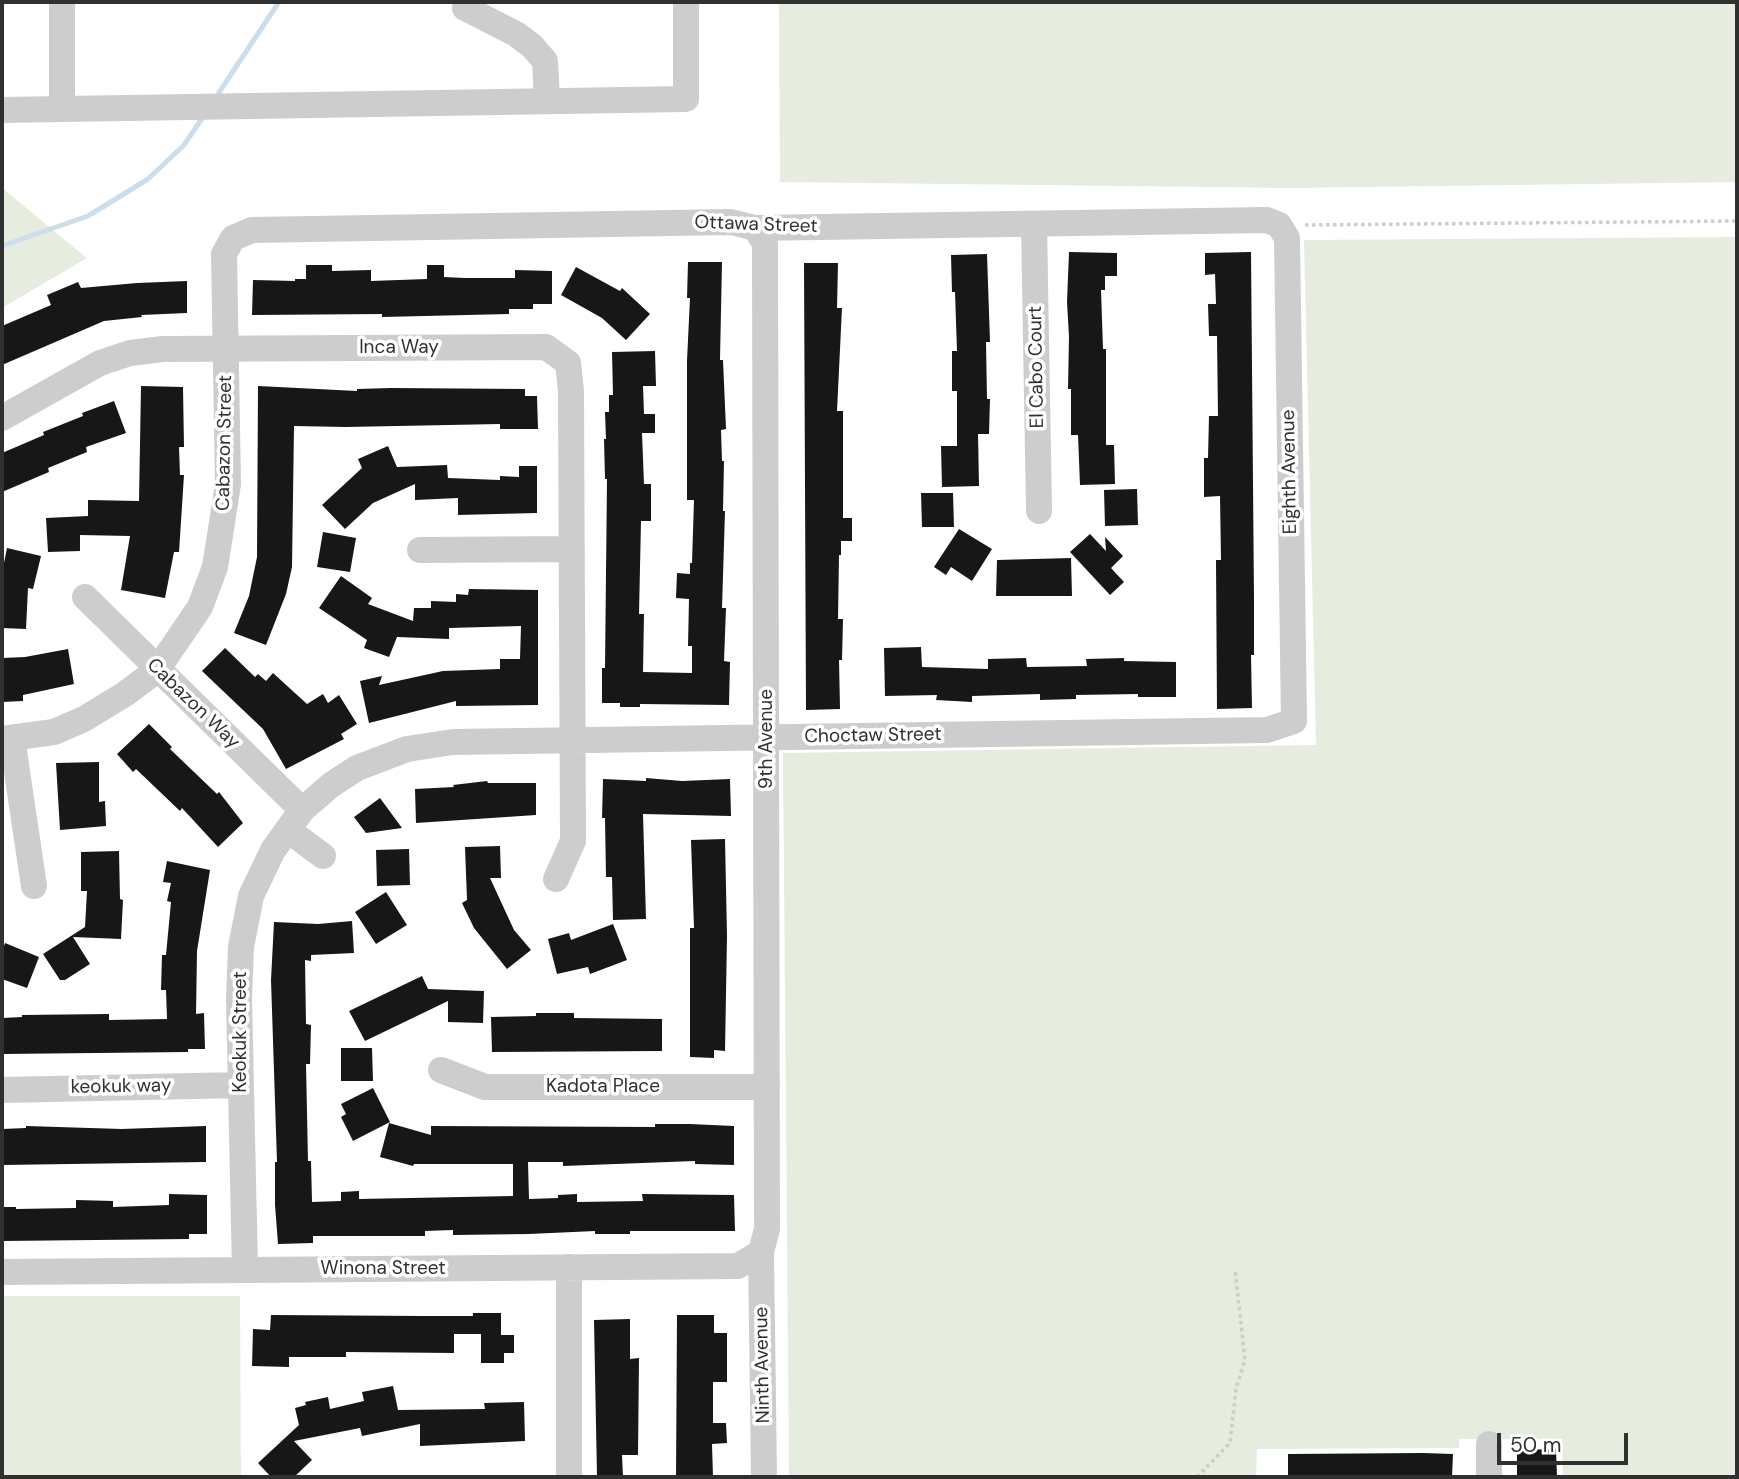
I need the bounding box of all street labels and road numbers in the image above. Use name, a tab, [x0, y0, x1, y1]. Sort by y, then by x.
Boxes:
street label: Ottawa Street	[694, 211, 818, 239]
street label: El Cabo Court	[1025, 306, 1049, 428]
street label: Inca Way	[359, 337, 439, 359]
street label: Cabazon Street	[212, 375, 238, 511]
street label: Eighth Avenue	[1278, 409, 1302, 535]
street label: Cabazon Way	[142, 654, 244, 754]
street label: 9th Avenue	[756, 689, 778, 789]
street label: Choctaw Street	[804, 723, 942, 749]
street label: Keokuk Street	[230, 971, 252, 1093]
street label: keokuk way	[70, 1075, 172, 1099]
street label: Kadota Place	[546, 1076, 660, 1098]
street label: Winona Street	[320, 1258, 446, 1280]
street label: Ninth Avenue	[751, 1307, 775, 1423]

